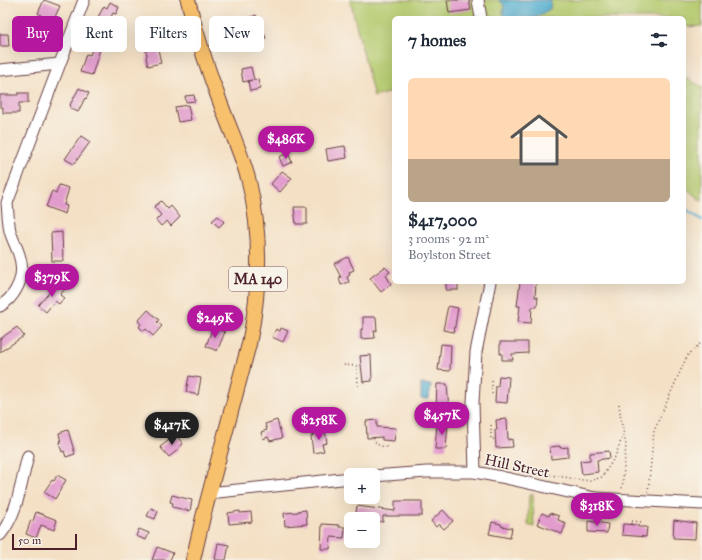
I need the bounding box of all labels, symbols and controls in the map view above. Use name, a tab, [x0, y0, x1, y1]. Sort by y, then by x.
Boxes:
chip: Buy	[12, 16, 63, 52]
chip: Rent	[71, 16, 127, 52]
chip: Filters	[135, 16, 201, 52]
chip: New	[209, 16, 264, 52]
icon: filters	[648, 29, 670, 51]
text: 7 homes	[408, 30, 466, 51]
icon: home	[503, 104, 575, 176]
pin: $486K	[258, 126, 314, 160]
text: $486K	[267, 131, 305, 147]
text: $417,000	[408, 210, 477, 231]
text: 3 rooms · 92 m²	[408, 231, 489, 247]
text: Boylston Street	[408, 247, 491, 263]
pin: $379K	[24, 264, 80, 298]
road number: MA 140	[229, 267, 287, 291]
text: $379K	[34, 269, 70, 285]
pin: $249K	[187, 305, 243, 339]
text: $249K	[196, 310, 234, 326]
pin: $457K	[414, 402, 470, 436]
pin: $258K	[291, 407, 347, 441]
text: $457K	[423, 407, 461, 423]
pin: $417K	[144, 412, 200, 446]
text: $258K	[301, 412, 337, 428]
text: $417K	[154, 417, 190, 433]
street label: Hill Street	[483, 450, 552, 482]
map controls	[344, 468, 380, 548]
button: +	[344, 468, 380, 504]
pin: $318K	[569, 493, 625, 527]
text: $318K	[580, 498, 614, 514]
button: −	[344, 512, 380, 548]
scale bar	[12, 532, 77, 551]
text: 50 m	[18, 534, 41, 547]

